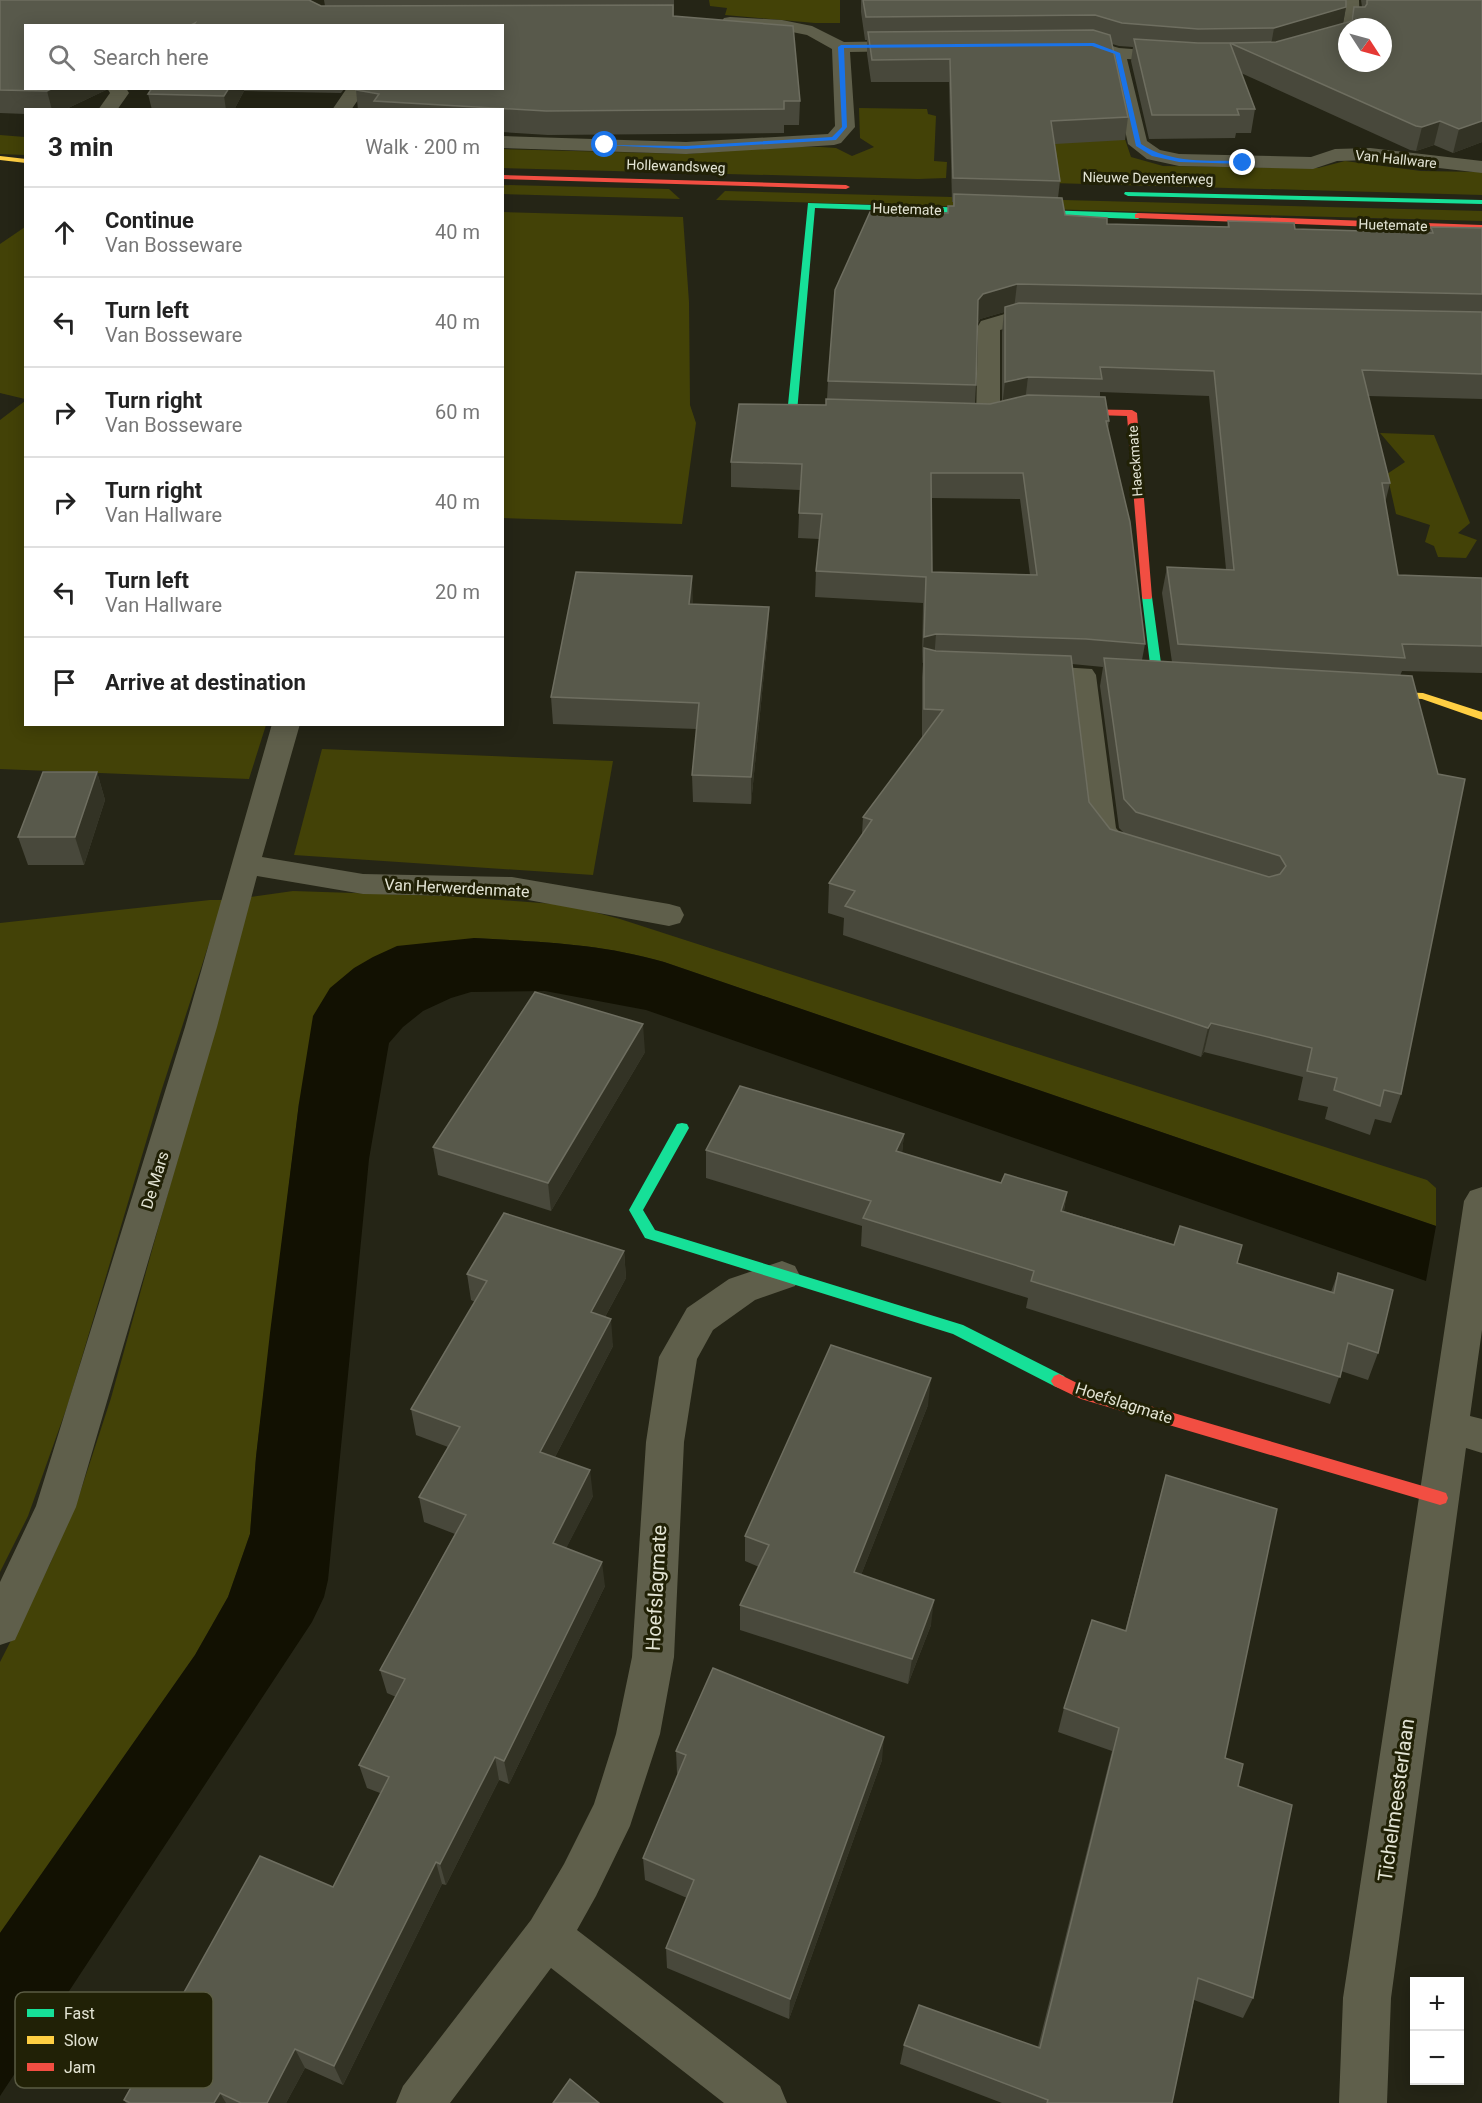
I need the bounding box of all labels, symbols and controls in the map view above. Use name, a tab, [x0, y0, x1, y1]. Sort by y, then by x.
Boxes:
north arrow	[1338, 18, 1392, 72]
search box	[24, 24, 504, 90]
icon: search	[45, 41, 78, 74]
text: Search here	[93, 45, 209, 70]
route start	[591, 131, 617, 157]
text: 3 min	[48, 132, 113, 162]
text: Walk · 200 m	[365, 135, 480, 159]
street label: Van Hallware	[1354, 147, 1438, 171]
route end	[1229, 149, 1255, 175]
street label: Hollewandsweg	[626, 156, 726, 176]
street label: Nieuwe Deventerweg	[1082, 169, 1214, 187]
street label: Huetemate	[872, 200, 942, 218]
text: Continue	[105, 208, 194, 233]
icon: ahead	[48, 216, 81, 249]
street label: Huetemate	[1358, 216, 1428, 234]
text: 40 m	[435, 220, 480, 244]
text: Van Bosseware	[105, 233, 242, 257]
text: Turn left	[105, 298, 189, 323]
icon: left	[48, 306, 81, 339]
text: 40 m	[435, 310, 480, 334]
text: Van Bosseware	[105, 323, 242, 347]
text: Turn right	[105, 388, 202, 413]
icon: right	[48, 396, 81, 429]
text: 60 m	[435, 400, 480, 424]
text: Van Bosseware	[105, 413, 242, 437]
street label: Haeckmate	[1125, 425, 1145, 497]
text: Turn right	[105, 478, 202, 503]
icon: right	[48, 486, 81, 519]
text: 40 m	[435, 490, 480, 514]
text: Van Hallware	[105, 503, 222, 527]
text: Turn left	[105, 568, 189, 593]
icon: left	[48, 576, 81, 609]
text: 20 m	[435, 580, 480, 604]
text: Van Hallware	[105, 593, 222, 617]
icon: arrive	[48, 666, 81, 699]
text: Arrive at destination	[105, 670, 306, 695]
street label: Van Herwerdenmate	[384, 875, 530, 901]
street label: De Mars	[137, 1149, 173, 1211]
street label: Hoefslagmate	[1073, 1378, 1175, 1428]
street label: Hoefslagmate	[641, 1524, 671, 1652]
street label: Tichelmeesterlaan	[1373, 1717, 1419, 1883]
map controls	[1410, 1977, 1464, 2085]
button: +	[1410, 1977, 1464, 2031]
legend	[15, 1992, 213, 2088]
text: Fast	[64, 2004, 95, 2023]
text: Slow	[64, 2031, 99, 2050]
button: −	[1410, 2031, 1464, 2085]
text: Jam	[64, 2058, 96, 2077]

